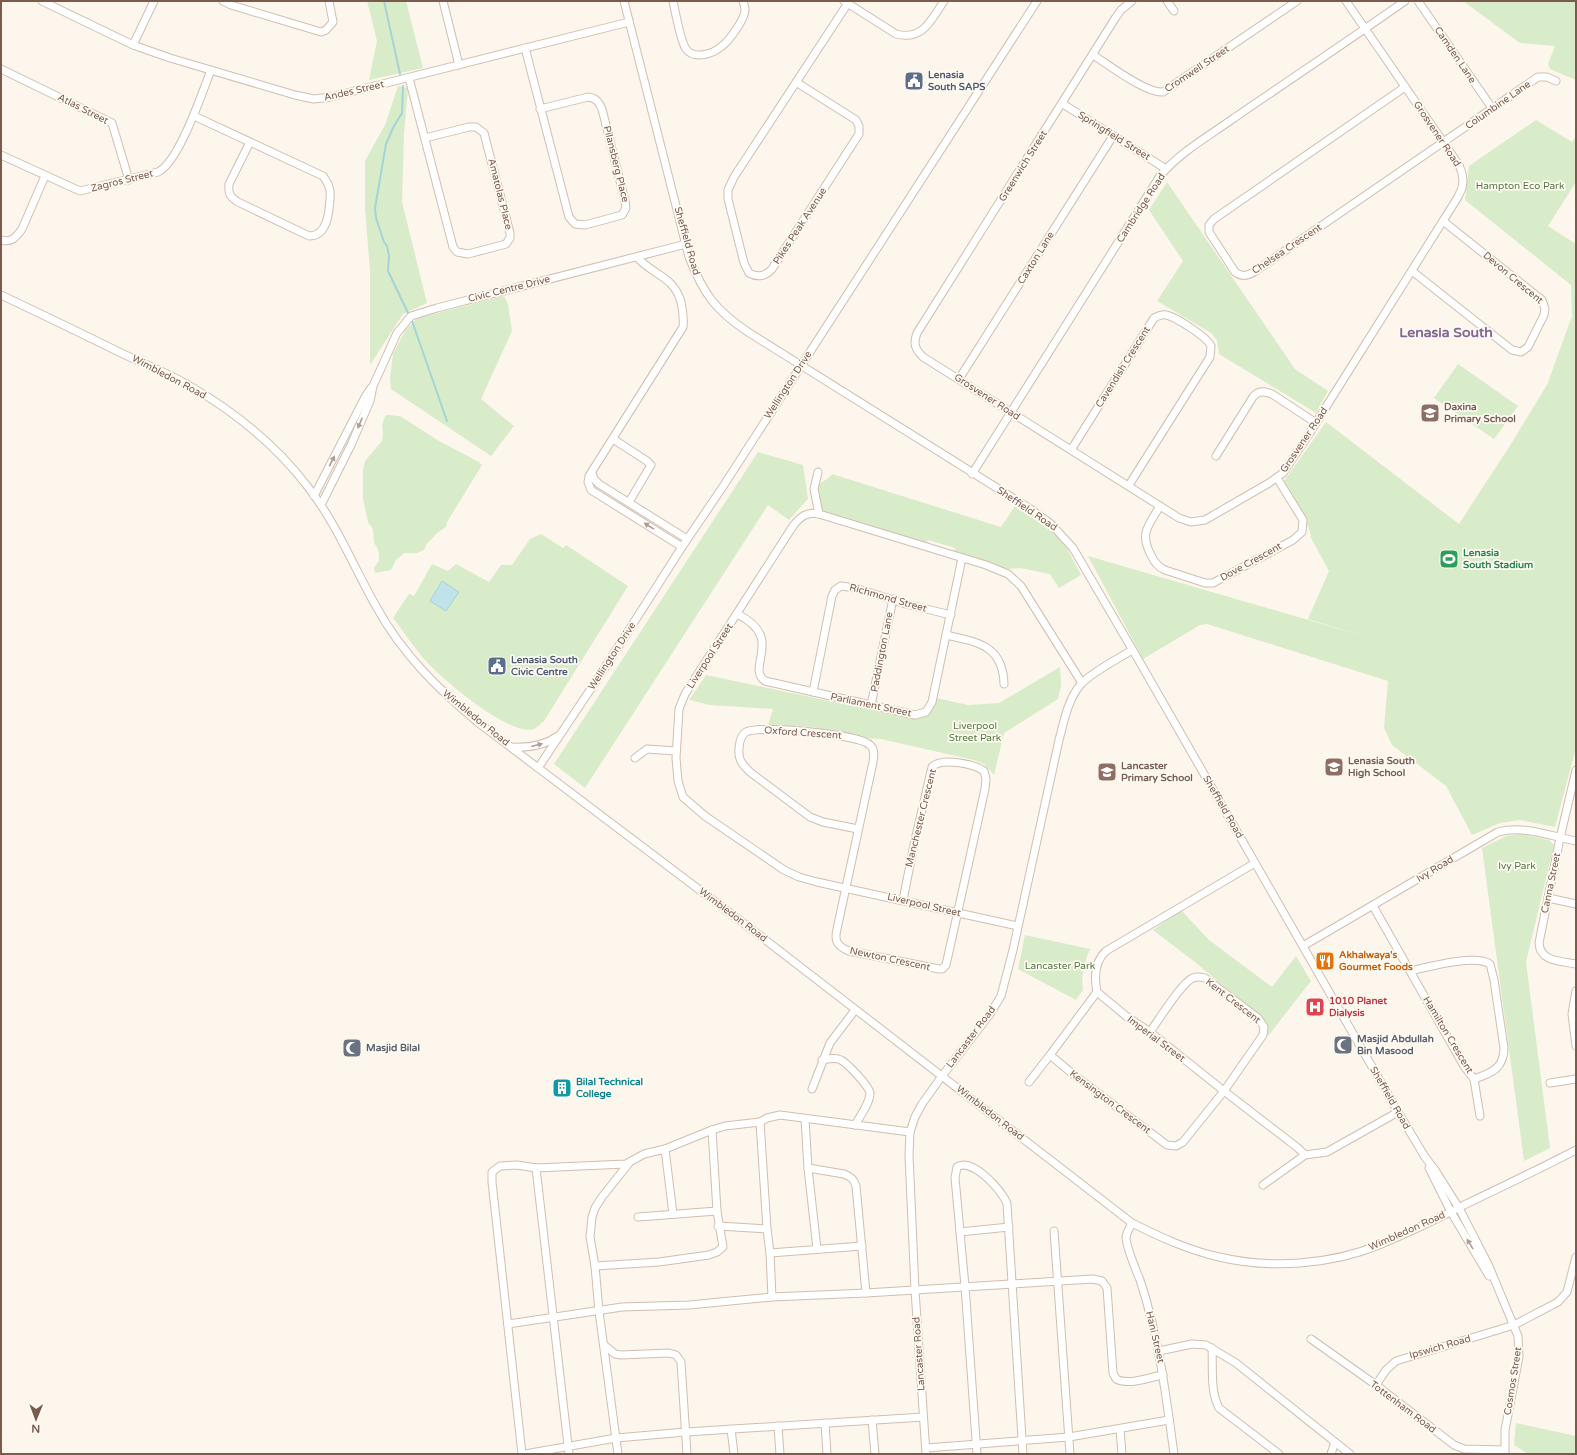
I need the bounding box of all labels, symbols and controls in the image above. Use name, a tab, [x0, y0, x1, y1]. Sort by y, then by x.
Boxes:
street label: Camden Lane	[1432, 24, 1478, 86]
street label: Cromwell Street	[1162, 43, 1232, 95]
place label: Lenasia South SAPS	[928, 69, 985, 93]
public building icon: Lenasia South SAPS	[903, 70, 925, 92]
street label: Andes Street	[323, 78, 385, 104]
street label: Columbine Lane	[1463, 78, 1533, 132]
street label: Atlas Street	[56, 91, 110, 127]
street label: Grosvener Road	[1411, 99, 1463, 169]
street label: Springfield Street	[1076, 109, 1153, 163]
street label: Pilansberg Place	[601, 125, 631, 204]
street label: Greenwich Street	[996, 128, 1050, 204]
street label: Amatolas Place	[485, 157, 515, 231]
street label: Zagros Street	[89, 167, 155, 195]
street label: Cambridge Road	[1114, 171, 1168, 245]
park label: Hampton Eco Park	[1476, 180, 1565, 192]
street label: Pikes Peak Avenue	[771, 185, 830, 267]
street label: Sheffield Road	[672, 206, 702, 276]
street label: Chelsea Crescent	[1250, 221, 1324, 277]
street label: Caxton Lane	[1015, 229, 1057, 286]
street label: Devon Crescent	[1481, 249, 1546, 307]
street label: Civic Centre Drive	[467, 273, 552, 305]
street label: Cavendish Crescent	[1093, 324, 1153, 410]
district label: Lenasia South	[1399, 324, 1493, 341]
street label: Wellington Drive	[762, 349, 815, 421]
street label: Wimbledon Road	[130, 352, 208, 402]
street label: Grosvener Road	[952, 371, 1022, 423]
place label: Daxina Primary School	[1444, 401, 1516, 425]
school or university icon: Daxina Primary School	[1419, 402, 1441, 424]
street label: Grosvener Road	[1278, 405, 1330, 475]
one-way arrow	[357, 418, 363, 430]
one-way arrow	[329, 455, 335, 467]
street label: Sheffield Road	[994, 484, 1060, 534]
one-way arrow	[643, 522, 654, 530]
street label: Dove Crescent	[1218, 540, 1284, 584]
place label: Lenasia South Stadium	[1463, 547, 1533, 571]
sports icon: Lenasia South Stadium	[1438, 548, 1460, 570]
street label: Richmond Street	[848, 581, 928, 615]
street label: Paddington Lane	[868, 611, 896, 693]
street label: Wellington Drive	[586, 620, 639, 692]
street label: Liverpool Street	[685, 621, 736, 691]
place label: Lenasia South Civic Centre	[511, 654, 578, 678]
public building icon: Lenasia South Civic Centre	[486, 655, 508, 677]
street label: Wimbledon Road	[440, 687, 512, 749]
street label: Parliament Street	[829, 691, 913, 719]
park label: Liverpool Street Park	[949, 720, 1002, 744]
street label: Oxford Crescent	[764, 724, 842, 742]
one-way arrow	[531, 742, 543, 748]
place label: Lenasia South High School	[1348, 755, 1415, 779]
school or university icon: Lenasia South High School	[1323, 756, 1345, 778]
place label: Lancaster Primary School	[1121, 760, 1193, 784]
school or university icon: Lancaster Primary School	[1096, 761, 1118, 783]
street label: Manchester Crescent	[903, 767, 939, 868]
street label: Sheffield Road	[1200, 774, 1246, 840]
street label: Canna Street	[1539, 851, 1563, 914]
street label: Ivy Road	[1414, 853, 1456, 885]
park label: Ivy Park	[1498, 860, 1536, 872]
street label: Wimbledon Road	[697, 885, 769, 945]
street label: Liverpool Street	[886, 891, 962, 919]
street label: Newton Crescent	[849, 945, 931, 973]
place label: Akhalwaya's Gourmet Foods	[1339, 949, 1413, 973]
restaurant icon: Akhalwaya's Gourmet Foods	[1314, 950, 1336, 972]
park label: Lancaster Park	[1025, 960, 1096, 972]
street label: Kent Crescent	[1203, 976, 1263, 1026]
street label: Hamilton Crescent	[1420, 994, 1476, 1076]
place label: 1010 Planet Dialysis	[1329, 995, 1387, 1019]
hospital icon: 1010 Planet Dialysis	[1304, 996, 1326, 1018]
street label: Lancaster Road	[944, 1004, 998, 1070]
street label: Imperial Street	[1125, 1013, 1188, 1065]
place label: Masjid Abdullah Bin Masood	[1357, 1033, 1434, 1057]
mosque icon: Masjid Abdullah Bin Masood	[1332, 1034, 1354, 1056]
mosque icon: Masjid Bilal	[341, 1037, 363, 1059]
place label: Masjid Bilal	[366, 1042, 420, 1054]
street label: Sheffield Road	[1367, 1065, 1413, 1131]
street label: Kensington Crescent	[1067, 1068, 1153, 1137]
place label: Bilal Technical College	[576, 1076, 643, 1100]
building icon: Bilal Technical College	[551, 1077, 573, 1099]
street label: Wimbledon Road	[954, 1083, 1026, 1143]
street label: Wimbledon Road	[1367, 1209, 1447, 1253]
one-way arrow	[1466, 1239, 1474, 1249]
street label: Hani Street	[1143, 1310, 1167, 1364]
street label: Lancaster Road	[910, 1317, 928, 1391]
street label: Ipswich Road	[1408, 1332, 1472, 1362]
street label: Cosmos Street	[1502, 1346, 1524, 1416]
street label: Tottenham Road	[1368, 1378, 1438, 1436]
north arrow	[16, 1399, 56, 1439]
text: N	[31, 1422, 40, 1435]

